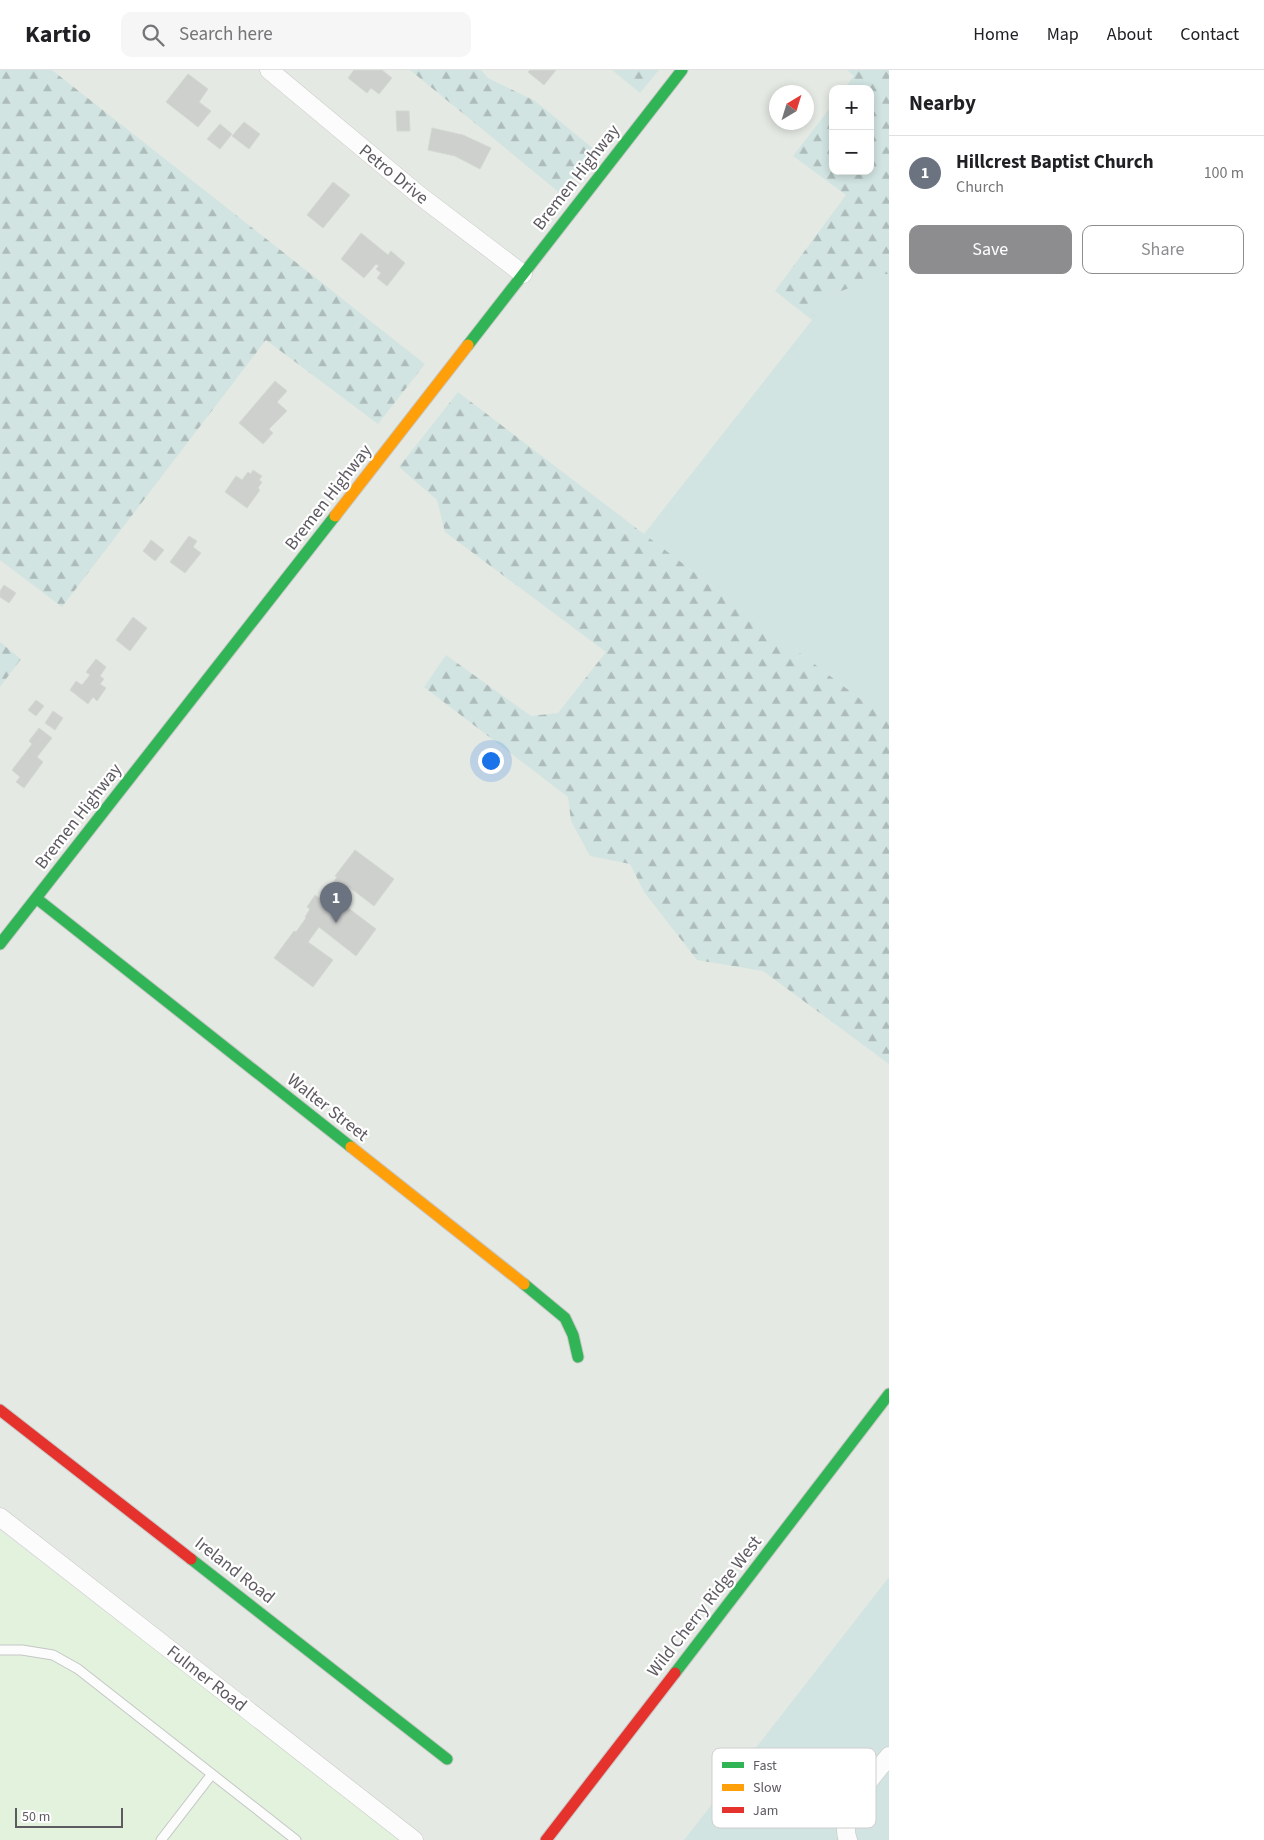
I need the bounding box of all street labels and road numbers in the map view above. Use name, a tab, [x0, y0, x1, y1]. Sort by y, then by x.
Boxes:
street label: Bremen Highway	[527, 119, 626, 235]
street label: Petro Drive	[354, 139, 434, 210]
street label: Bremen Highway	[279, 439, 378, 555]
street label: Bremen Highway	[29, 758, 128, 874]
street label: Walter Street	[282, 1068, 374, 1147]
street label: Wild Cherry Ridge West	[641, 1530, 768, 1682]
street label: Ireland Road	[189, 1531, 280, 1610]
street label: Fulmer Road	[161, 1639, 252, 1718]

